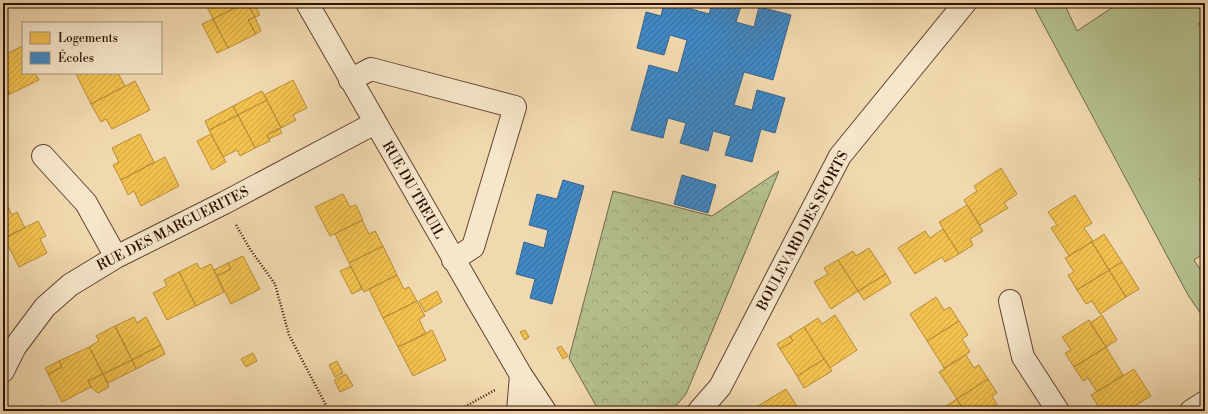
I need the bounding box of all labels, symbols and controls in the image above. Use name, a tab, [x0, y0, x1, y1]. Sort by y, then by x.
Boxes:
legend	[22, 22, 162, 74]
text: Logements	[58, 31, 118, 46]
text: Écoles	[58, 49, 94, 66]
street label: RUE DU TREUIL	[378, 138, 448, 242]
street label: BOULEVARD DES SPORTS	[753, 148, 853, 315]
street label: RUE DES MARGUERITES	[94, 183, 252, 275]

